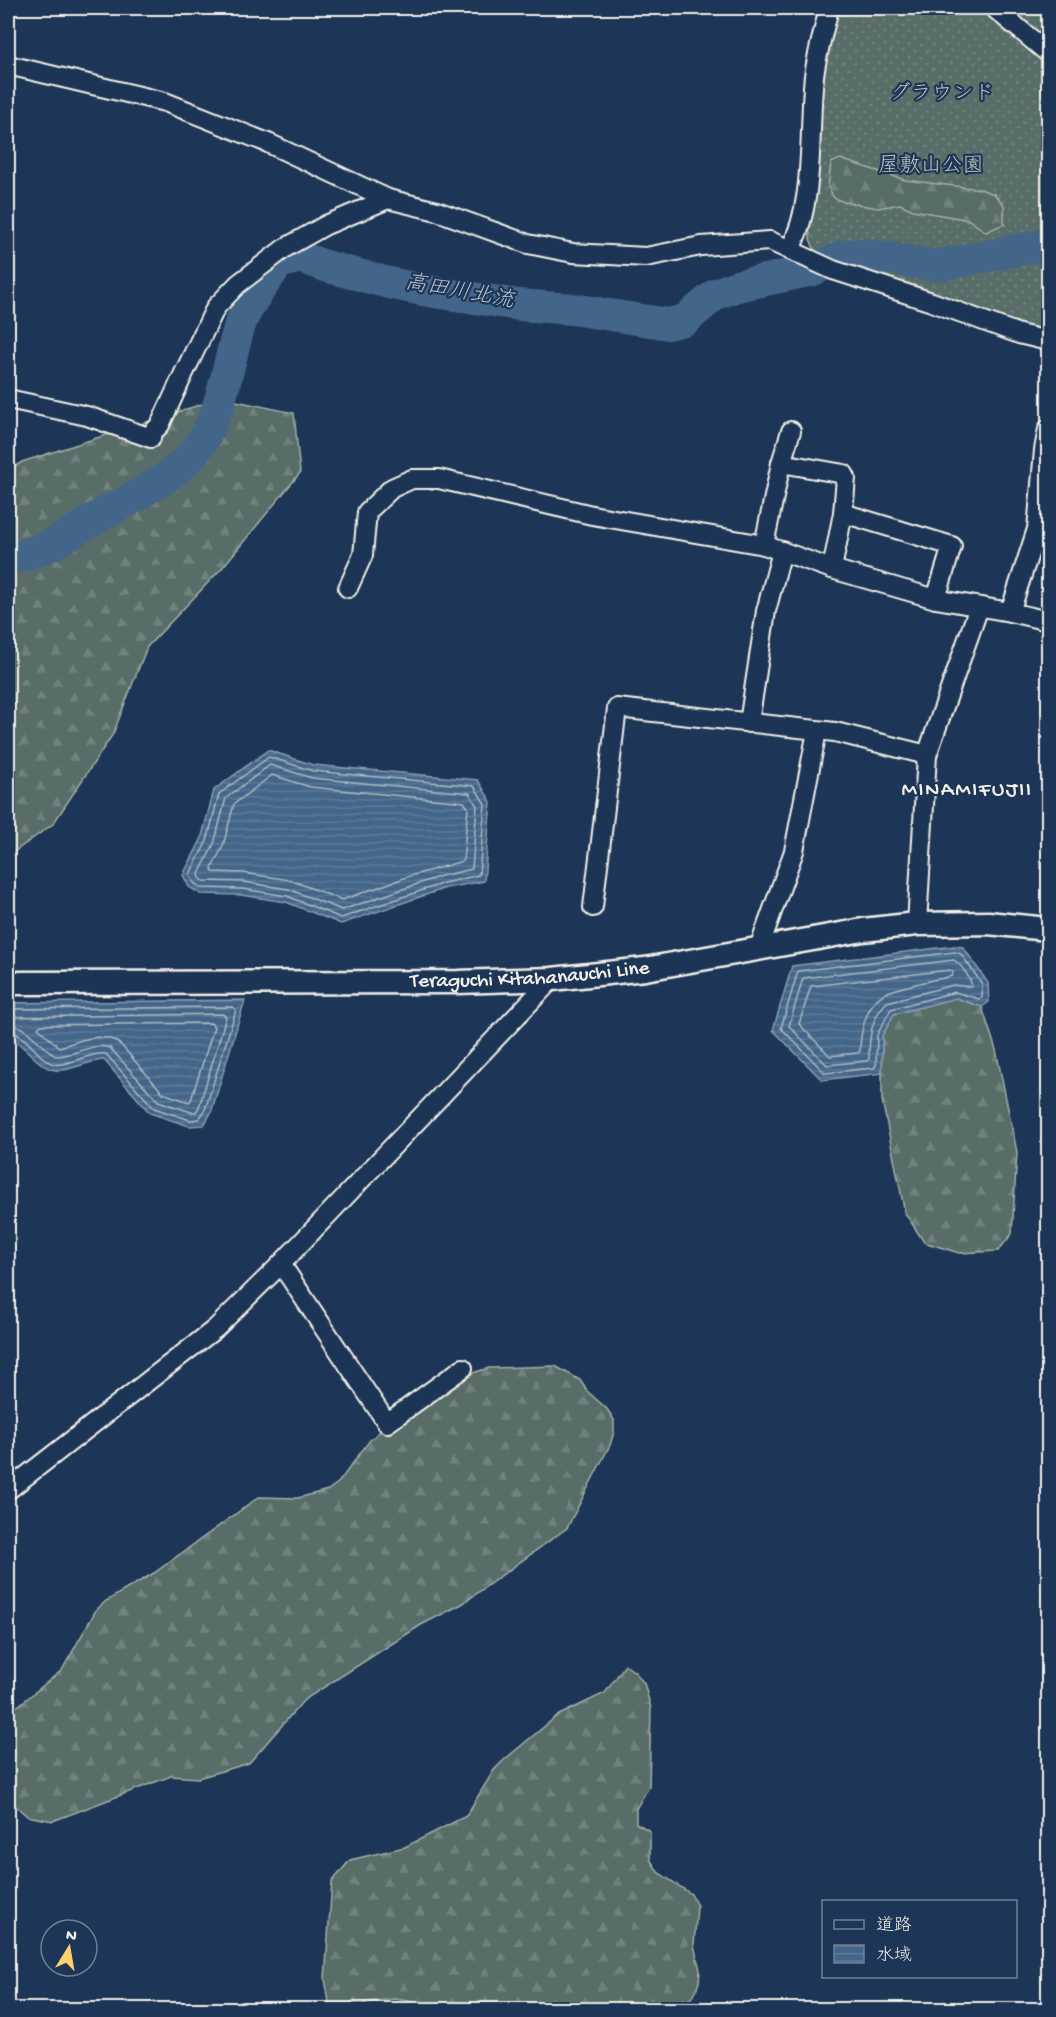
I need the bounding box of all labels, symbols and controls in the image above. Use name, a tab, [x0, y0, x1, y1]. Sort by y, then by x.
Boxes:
park label: グラウンド	[890, 82, 995, 108]
park label: 屋敷山公園	[879, 154, 984, 180]
water label: 高田川北流	[403, 270, 518, 316]
district label: MINAMIFUJII	[901, 778, 1033, 804]
street label: Teraguchi Kitahanauchi Line	[409, 956, 652, 995]
legend	[822, 1900, 1017, 1978]
text: 道路	[876, 1915, 912, 1937]
north arrow	[39, 1918, 99, 1978]
text: N	[64, 1926, 79, 1947]
text: 水域	[876, 1945, 912, 1967]

